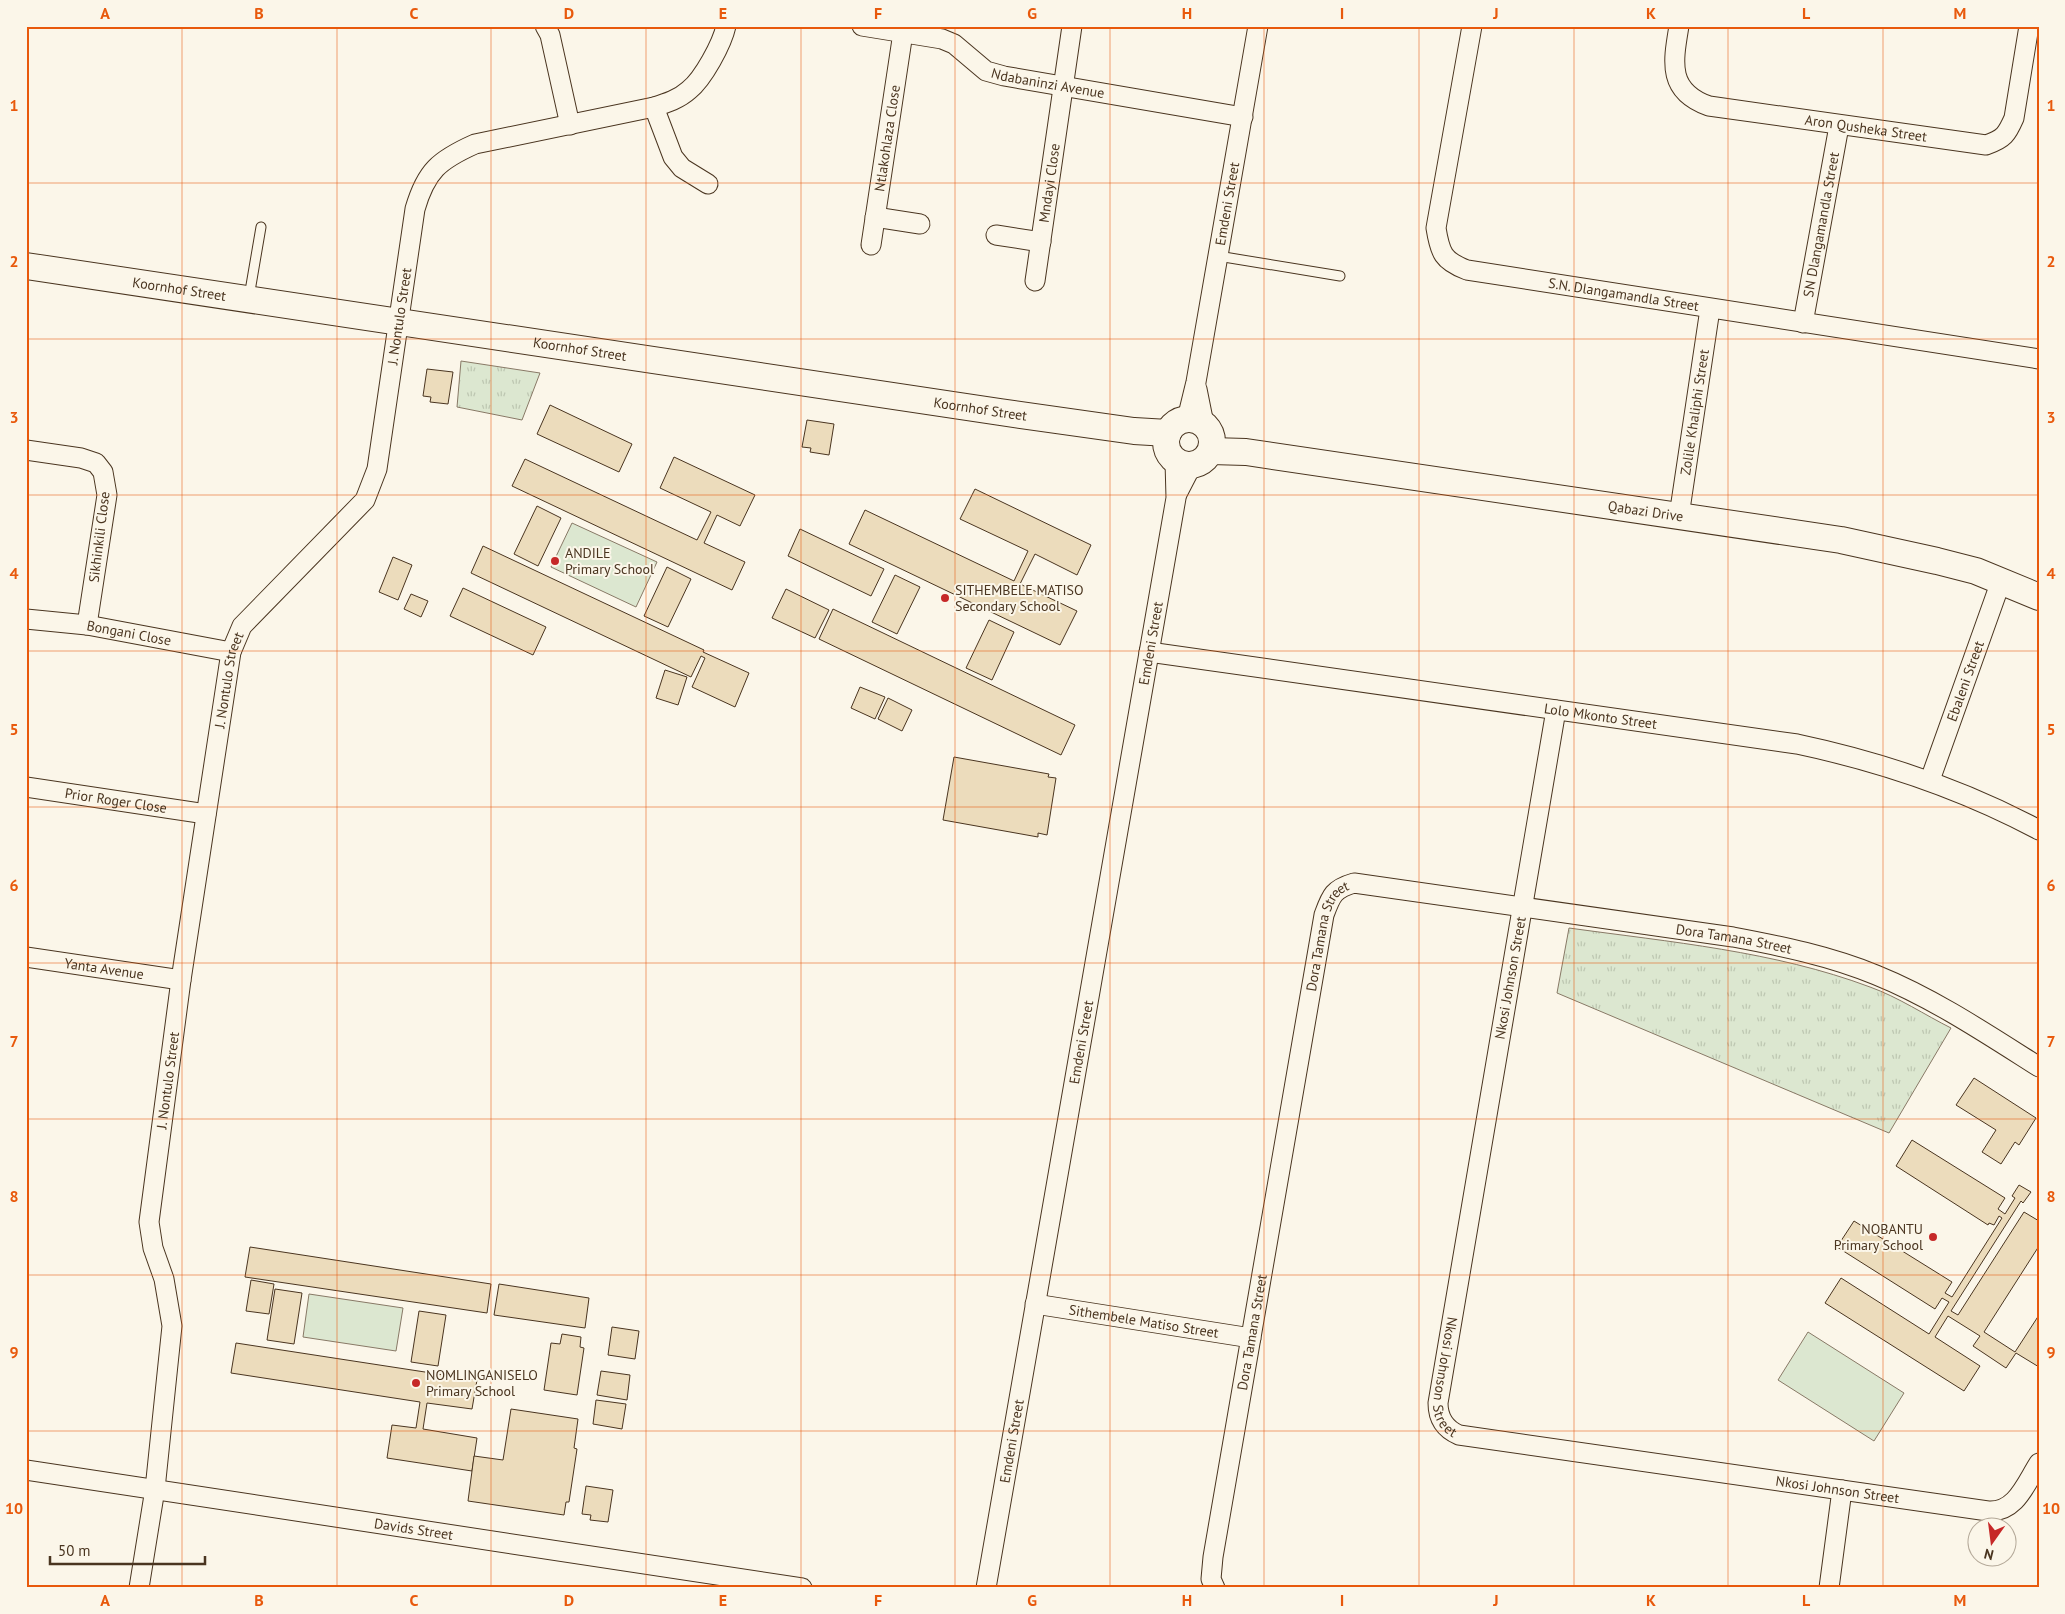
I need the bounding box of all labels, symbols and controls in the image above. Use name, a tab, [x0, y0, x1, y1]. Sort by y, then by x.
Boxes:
text: A	[100, 3, 110, 23]
text: B	[254, 3, 264, 23]
text: C	[410, 3, 419, 23]
text: D	[564, 3, 574, 23]
text: E	[719, 3, 727, 23]
text: F	[874, 3, 882, 23]
text: G	[1027, 3, 1037, 23]
text: H	[1182, 3, 1192, 23]
text: I	[1340, 3, 1344, 23]
text: J	[1492, 3, 1499, 23]
text: K	[1646, 3, 1656, 23]
text: L	[1802, 3, 1811, 23]
text: M	[1954, 3, 1966, 23]
street label: Ndabaninzi Avenue	[989, 64, 1106, 102]
street label: Ntlakohlaza Close	[870, 84, 904, 193]
text: 1	[9, 95, 19, 115]
text: 1	[2046, 95, 2056, 115]
street label: Aron Qusheka Street	[1804, 111, 1928, 146]
street label: Mndayi Close	[1035, 142, 1064, 224]
street label: SN Dlangamandla Street	[1799, 150, 1843, 299]
street label: Emdeni Street	[1211, 160, 1243, 247]
text: 2	[9, 251, 19, 271]
text: 2	[2046, 251, 2056, 271]
street label: J. Nontulo Street	[383, 266, 415, 367]
street label: Koornhof Street	[131, 273, 228, 305]
street label: S.N. Dlangamandla Street	[1547, 274, 1700, 315]
street label: Koornhof Street	[532, 333, 628, 365]
street label: Zolile Khaliphi Street	[1676, 348, 1713, 476]
street label: Koornhof Street	[932, 393, 1029, 425]
text: 3	[9, 407, 19, 427]
text: 3	[2046, 407, 2056, 427]
street label: Sikhinkili Close	[84, 490, 114, 584]
street label: Qabazi Drive	[1607, 497, 1685, 526]
place label: ANDILE Primary School	[565, 544, 654, 578]
marker: ANDILE Primary School	[549, 555, 561, 567]
text: 4	[9, 563, 19, 583]
text: 4	[2046, 563, 2056, 583]
place label: SITHEMBELE MATISO Secondary School	[955, 581, 1084, 615]
marker: SITHEMBELE MATISO Secondary School	[939, 592, 951, 604]
street label: Emdeni Street	[1135, 600, 1167, 686]
street label: Bongani Close	[85, 616, 173, 650]
street label: J. Nontulo Street	[210, 629, 248, 730]
street label: Ebaleni Street	[1943, 638, 1988, 724]
street label: Lolo Mkonto Street	[1543, 699, 1658, 733]
text: 5	[9, 719, 19, 739]
text: 5	[2046, 719, 2056, 739]
street label: Prior Roger Close	[64, 784, 168, 817]
text: 6	[9, 875, 19, 895]
text: 6	[2046, 875, 2056, 895]
street label: Dora Tamana Street	[1302, 877, 1352, 993]
street label: Nkosi Johnson Street	[1490, 915, 1530, 1041]
street label: Dora Tamana Street	[1675, 920, 1794, 958]
street label: Yanta Avenue	[63, 954, 145, 983]
street label: Emdeni Street	[1065, 999, 1097, 1085]
street label: J. Nontulo Street	[152, 1030, 183, 1131]
text: 7	[9, 1031, 19, 1051]
text: 7	[2046, 1031, 2056, 1051]
text: 8	[9, 1186, 19, 1206]
text: 8	[2046, 1186, 2056, 1206]
place label: NOBANTU Primary School	[1834, 1220, 1923, 1254]
marker: NOBANTU Primary School	[1927, 1231, 1939, 1243]
street label: Dora Tamana Street	[1233, 1273, 1271, 1392]
street label: Sithembele Matiso Street	[1068, 1300, 1220, 1342]
street label: Nkosi Johnson Street	[1429, 1316, 1462, 1441]
text: 9	[9, 1342, 19, 1362]
text: 9	[2046, 1342, 2056, 1362]
place label: NOMLINGANISELO Primary School	[426, 1366, 538, 1400]
marker: NOMLINGANISELO Primary School	[410, 1377, 422, 1389]
street label: Emdeni Street	[995, 1398, 1028, 1484]
street label: Nkosi Johnson Street	[1775, 1472, 1901, 1507]
text: 10	[5, 1498, 23, 1518]
text: 10	[2042, 1498, 2060, 1518]
street label: Davids Street	[373, 1514, 455, 1544]
north arrow	[1968, 1516, 2018, 1566]
scale bar	[50, 1534, 205, 1566]
text: 50 m	[58, 1541, 91, 1560]
text: N	[1982, 1545, 1995, 1564]
text: A	[100, 1590, 110, 1610]
text: B	[254, 1590, 264, 1610]
text: C	[410, 1590, 419, 1610]
text: D	[564, 1590, 574, 1610]
text: E	[719, 1590, 727, 1610]
text: F	[874, 1590, 882, 1610]
text: G	[1027, 1590, 1037, 1610]
text: H	[1182, 1590, 1192, 1610]
text: I	[1340, 1590, 1344, 1610]
text: J	[1492, 1590, 1499, 1610]
text: K	[1646, 1590, 1656, 1610]
text: L	[1802, 1590, 1811, 1610]
text: M	[1954, 1590, 1966, 1610]

